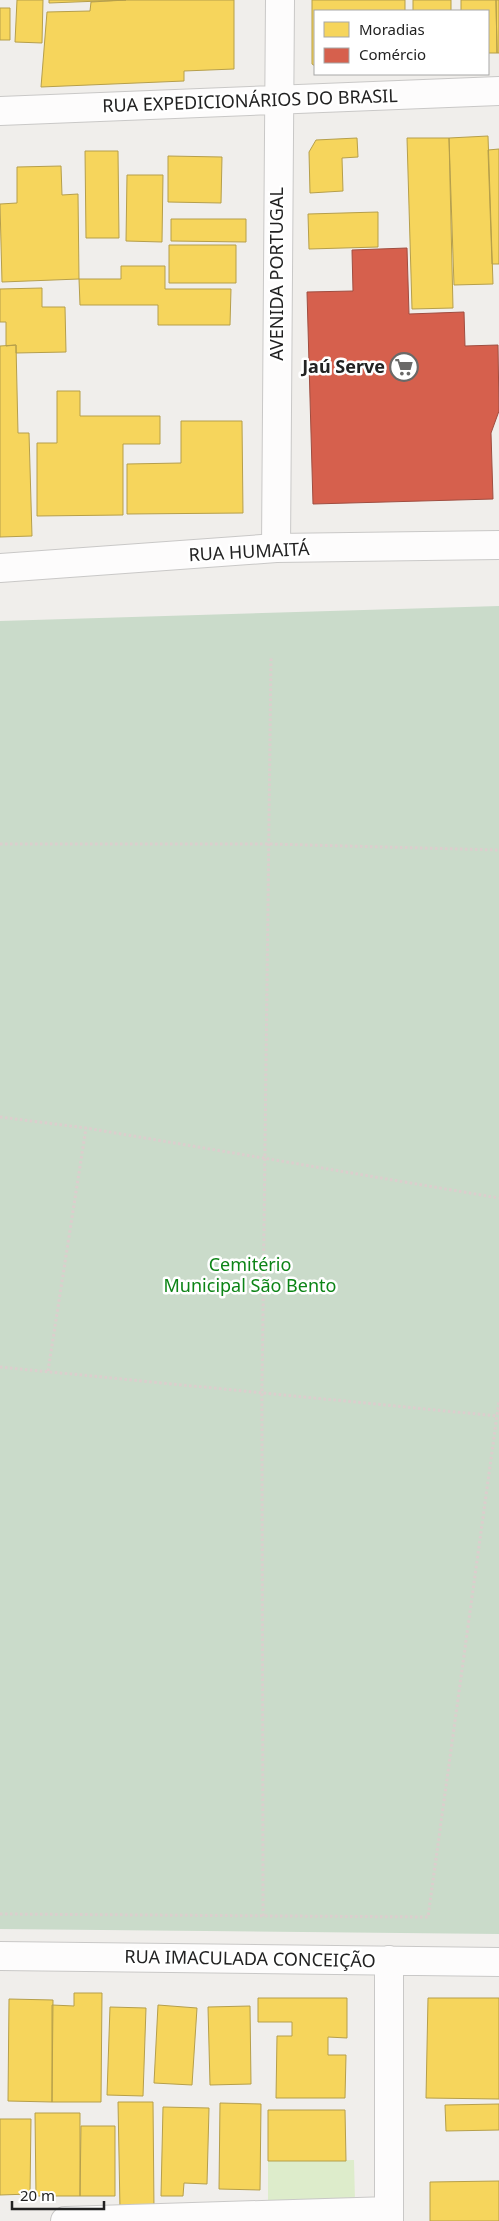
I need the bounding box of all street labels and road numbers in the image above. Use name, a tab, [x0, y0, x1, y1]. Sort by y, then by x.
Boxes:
street label: RUA EXPEDICIONÁRIOS DO BRASIL	[102, 83, 398, 117]
street label: AVENIDA PORTUGAL	[264, 187, 288, 361]
street label: RUA HUMAITÁ	[188, 536, 311, 566]
street label: RUA IMACULADA CONCEIÇÃO	[124, 1944, 376, 1972]

